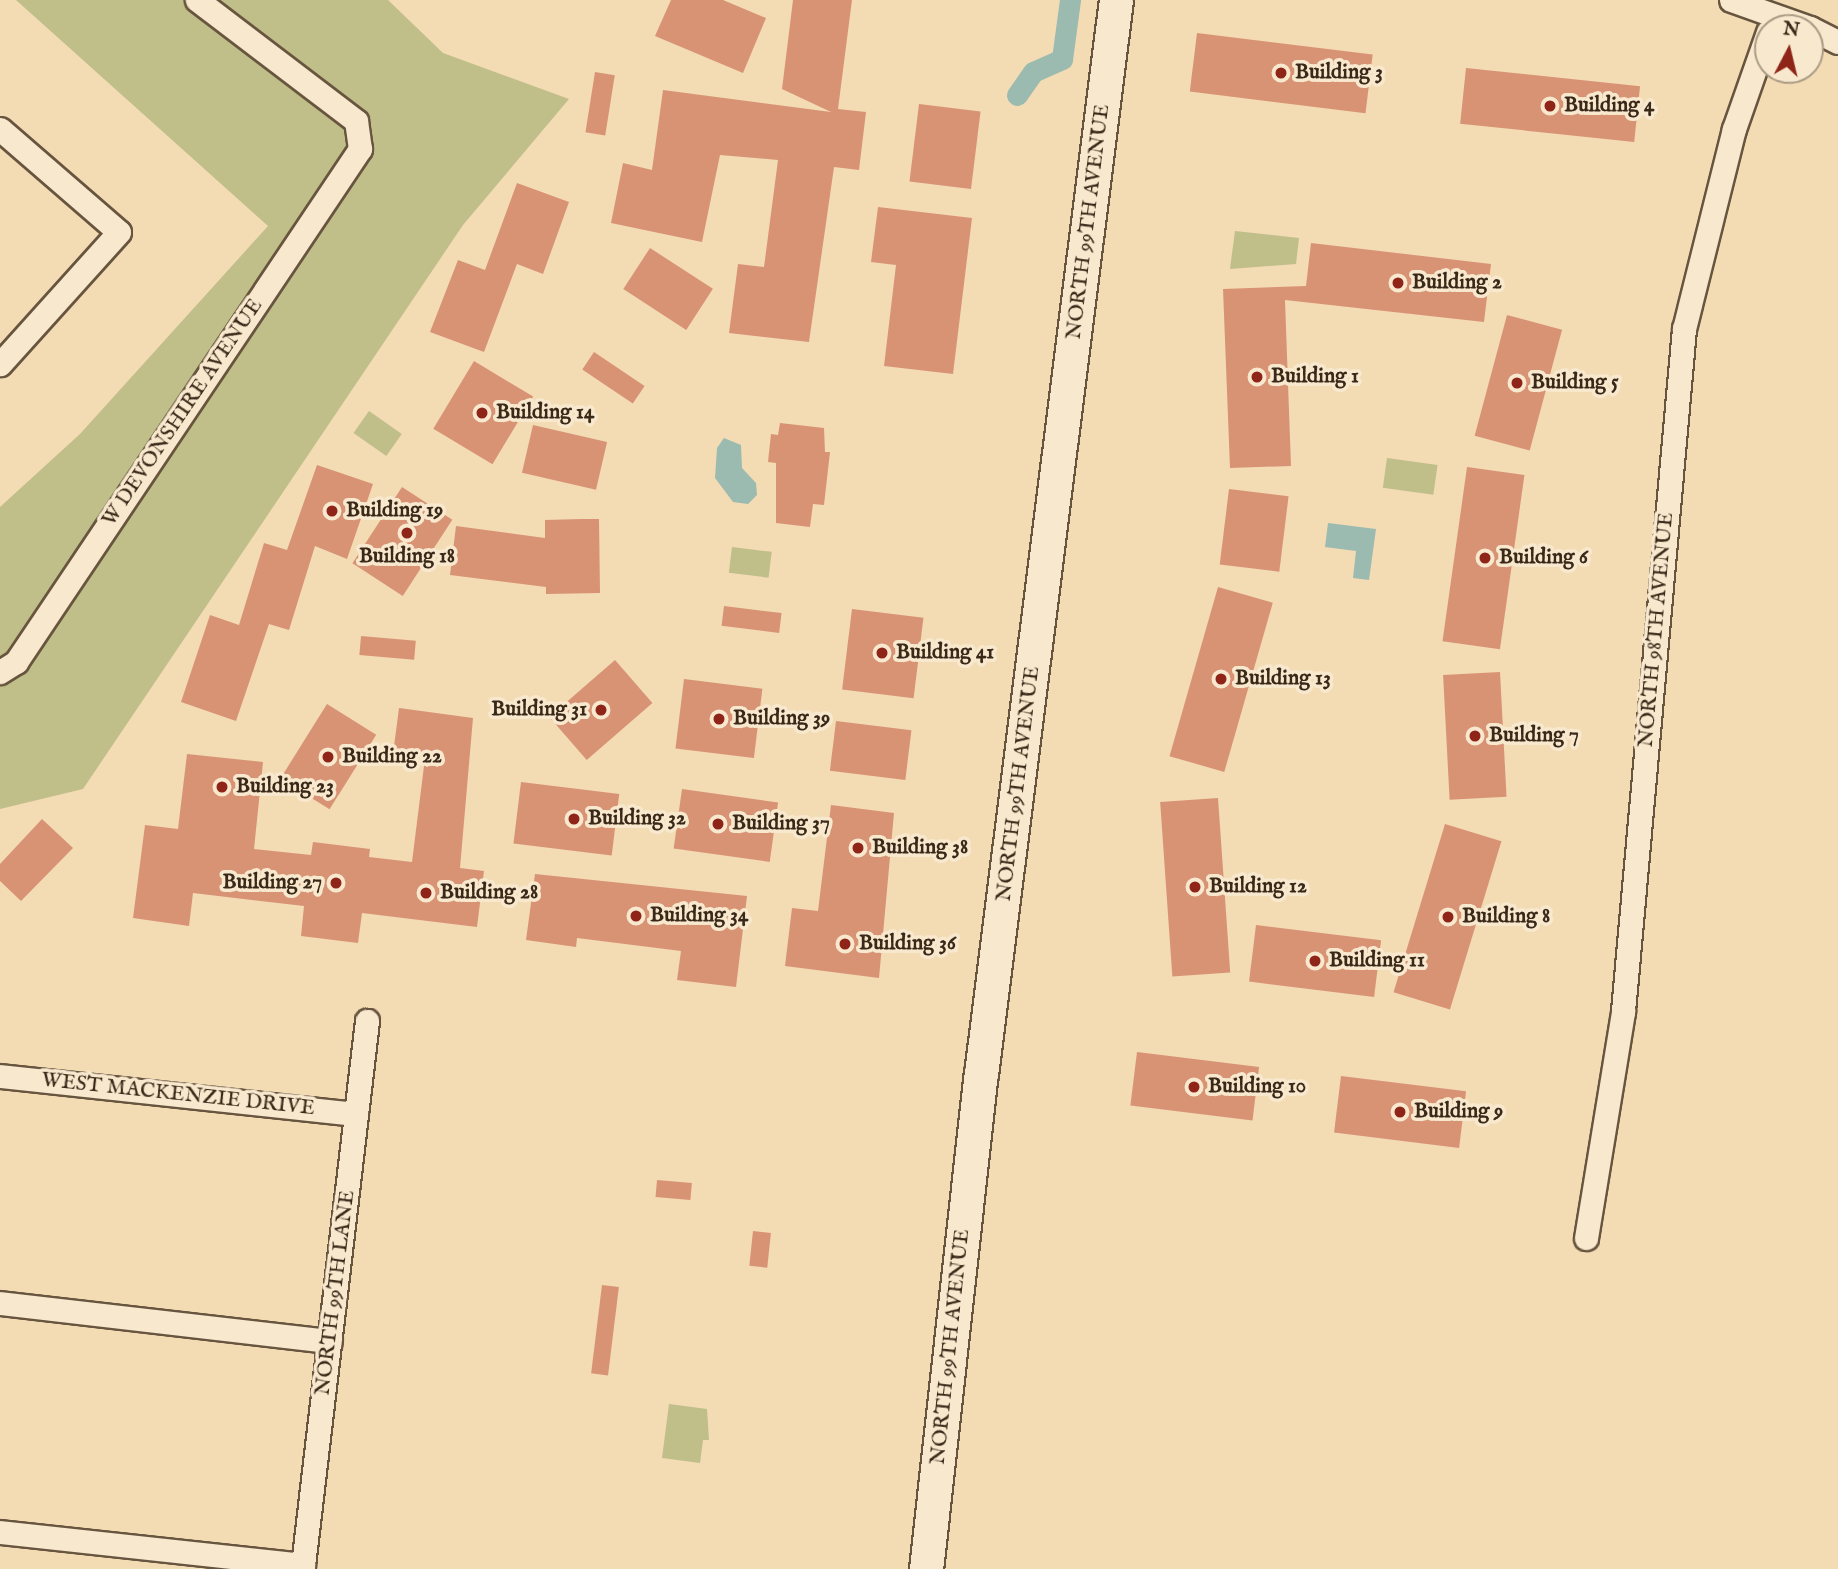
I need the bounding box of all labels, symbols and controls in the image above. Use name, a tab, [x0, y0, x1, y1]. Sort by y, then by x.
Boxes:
north arrow	[1754, 14, 1824, 84]
text: N	[1782, 17, 1801, 43]
place label: Building 3	[1295, 60, 1383, 86]
marker: Building 3	[1273, 65, 1289, 81]
place label: Building 4	[1564, 93, 1654, 119]
marker: Building 4	[1542, 98, 1558, 114]
street label: NORTH 99TH AVENUE	[1062, 103, 1116, 341]
place label: Building 2	[1412, 270, 1502, 296]
marker: Building 2	[1390, 275, 1406, 291]
street label: W DEVONSHIRE AVENUE	[97, 294, 269, 532]
place label: Building 1	[1271, 364, 1359, 390]
marker: Building 1	[1249, 369, 1265, 385]
place label: Building 5	[1531, 370, 1619, 396]
marker: Building 5	[1509, 375, 1525, 391]
place label: Building 14	[496, 400, 594, 426]
marker: Building 14	[474, 405, 490, 421]
place label: Building 19	[346, 498, 443, 524]
marker: Building 19	[324, 503, 340, 519]
street label: NORTH 98TH AVENUE	[1634, 511, 1680, 749]
marker: Building 18	[399, 525, 415, 541]
place label: Building 18	[359, 544, 455, 570]
place label: Building 6	[1499, 545, 1588, 571]
marker: Building 6	[1477, 550, 1493, 566]
place label: Building 41	[896, 640, 994, 666]
marker: Building 41	[874, 645, 890, 661]
street label: NORTH 99TH AVENUE	[992, 665, 1046, 903]
place label: Building 13	[1235, 666, 1331, 692]
marker: Building 13	[1213, 671, 1229, 687]
place label: Building 31	[491, 697, 587, 723]
marker: Building 31	[593, 702, 609, 718]
place label: Building 39	[733, 706, 830, 732]
marker: Building 39	[711, 711, 727, 727]
place label: Building 7	[1489, 723, 1579, 749]
marker: Building 7	[1467, 728, 1483, 744]
place label: Building 22	[342, 744, 442, 770]
marker: Building 22	[320, 749, 336, 765]
place label: Building 23	[236, 774, 334, 800]
marker: Building 23	[214, 779, 230, 795]
place label: Building 32	[588, 806, 686, 832]
marker: Building 32	[566, 811, 582, 827]
place label: Building 37	[732, 811, 830, 837]
marker: Building 37	[710, 816, 726, 832]
place label: Building 38	[872, 835, 968, 861]
marker: Building 38	[850, 840, 866, 856]
place label: Building 27	[223, 870, 322, 896]
place label: Building 12	[1209, 874, 1307, 900]
marker: Building 27	[328, 875, 344, 891]
marker: Building 12	[1187, 879, 1203, 895]
place label: Building 28	[440, 880, 538, 906]
marker: Building 28	[418, 885, 434, 901]
place label: Building 34	[650, 903, 748, 929]
place label: Building 8	[1462, 904, 1550, 930]
marker: Building 34	[628, 908, 644, 924]
marker: Building 8	[1440, 909, 1456, 925]
place label: Building 36	[859, 931, 956, 957]
marker: Building 36	[837, 936, 853, 952]
place label: Building 11	[1329, 948, 1425, 974]
marker: Building 11	[1307, 953, 1323, 969]
street label: WEST MACKENZIE DRIVE	[40, 1068, 316, 1122]
place label: Building 10	[1208, 1074, 1306, 1100]
marker: Building 10	[1186, 1079, 1202, 1095]
place label: Building 9	[1414, 1099, 1503, 1125]
marker: Building 9	[1392, 1104, 1408, 1120]
street label: NORTH 99TH LANE	[311, 1189, 361, 1397]
street label: NORTH 99TH AVENUE	[926, 1228, 976, 1466]

